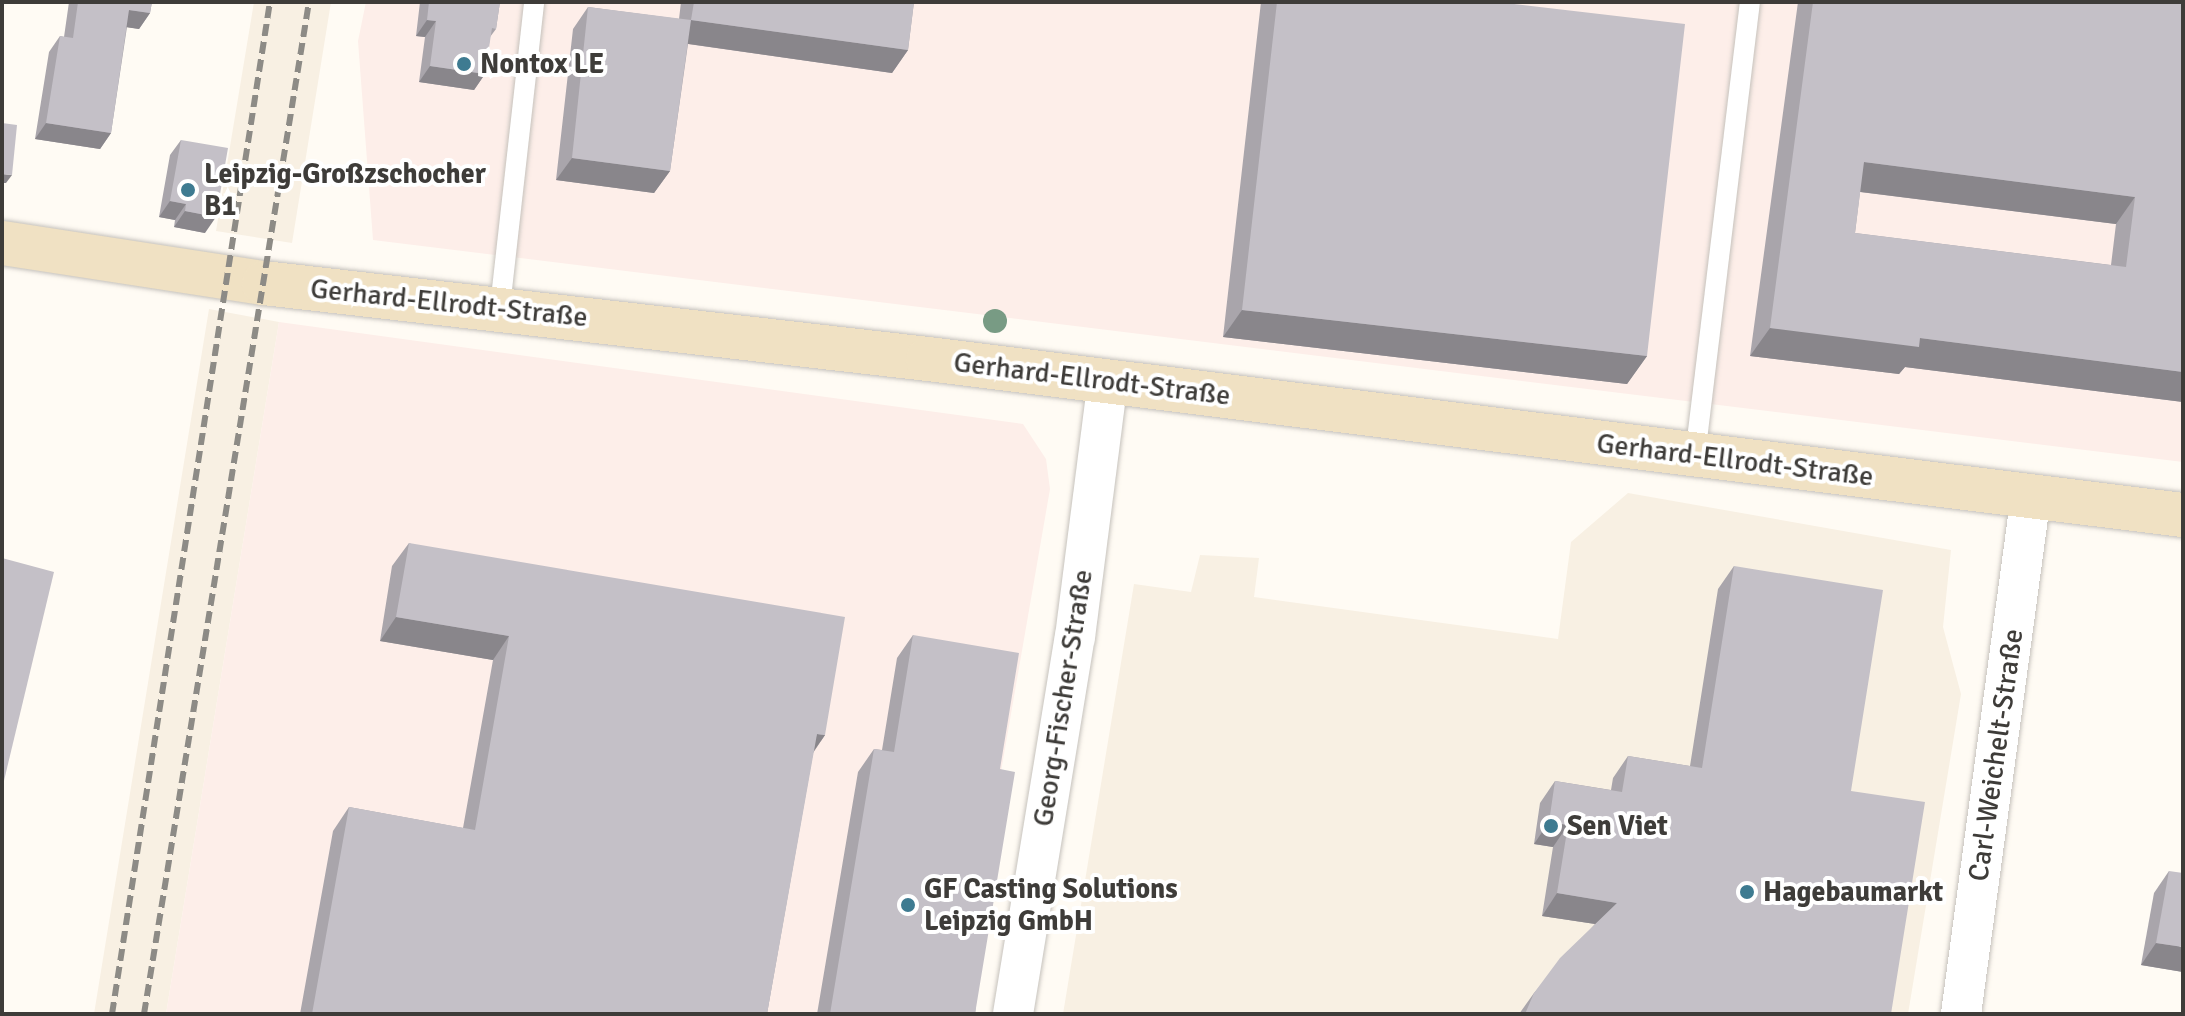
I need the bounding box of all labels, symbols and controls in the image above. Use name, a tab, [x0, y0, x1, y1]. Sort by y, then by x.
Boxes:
place label: Nontox LE	[480, 47, 604, 81]
marker: Nontox LE	[455, 55, 473, 73]
place label: Leipzig-Großzschocher B1	[204, 157, 486, 223]
marker: Leipzig-Großzschocher B1	[179, 181, 197, 199]
street label: Gerhard-Ellrodt-Straße	[309, 272, 589, 334]
street label: Gerhard-Ellrodt-Straße	[952, 345, 1232, 413]
street label: Gerhard-Ellrodt-Straße	[1595, 426, 1875, 494]
street label: Georg-Fischer-Straße	[1026, 567, 1100, 829]
street label: Carl-Weichelt-Straße	[1962, 627, 2030, 883]
place label: Sen Viet	[1567, 809, 1668, 843]
marker: Sen Viet	[1542, 817, 1560, 835]
place label: GF Casting Solutions Leipzig GmbH	[924, 872, 1178, 938]
place label: Hagebaumarkt	[1763, 875, 1943, 909]
marker: Hagebaumarkt	[1738, 883, 1756, 901]
marker: GF Casting Solutions Leipzig GmbH	[899, 896, 917, 914]

